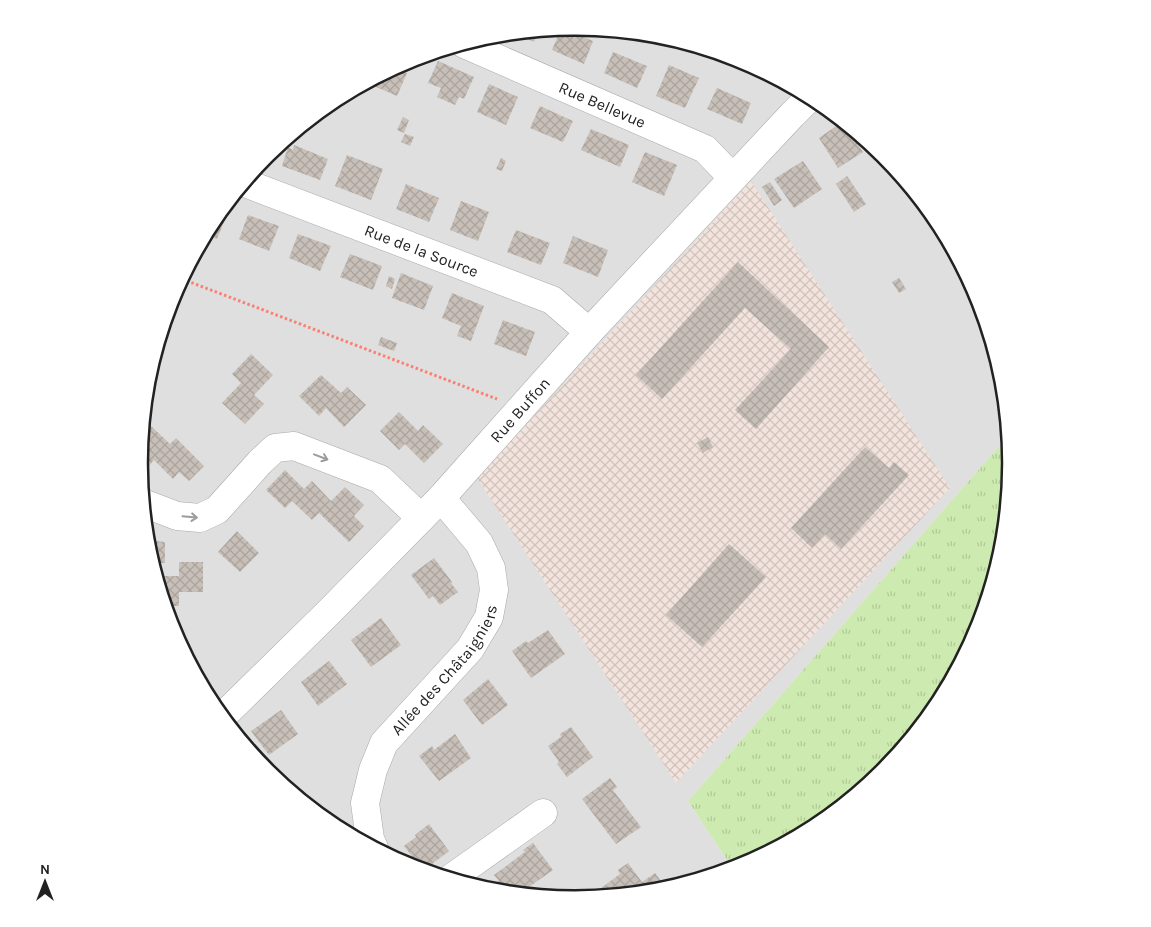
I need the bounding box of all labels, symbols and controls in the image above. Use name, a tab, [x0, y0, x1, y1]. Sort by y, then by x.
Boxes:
street label: Rue Bellevue	[556, 78, 649, 132]
street label: Rue de la Source	[362, 220, 481, 281]
street label: Rue Buffon	[486, 374, 554, 446]
one-way arrow	[313, 453, 329, 462]
one-way arrow	[181, 512, 197, 521]
street label: Allée des Châtaigniers	[387, 603, 501, 739]
north arrow	[20, 857, 70, 907]
text: N	[40, 861, 50, 878]

